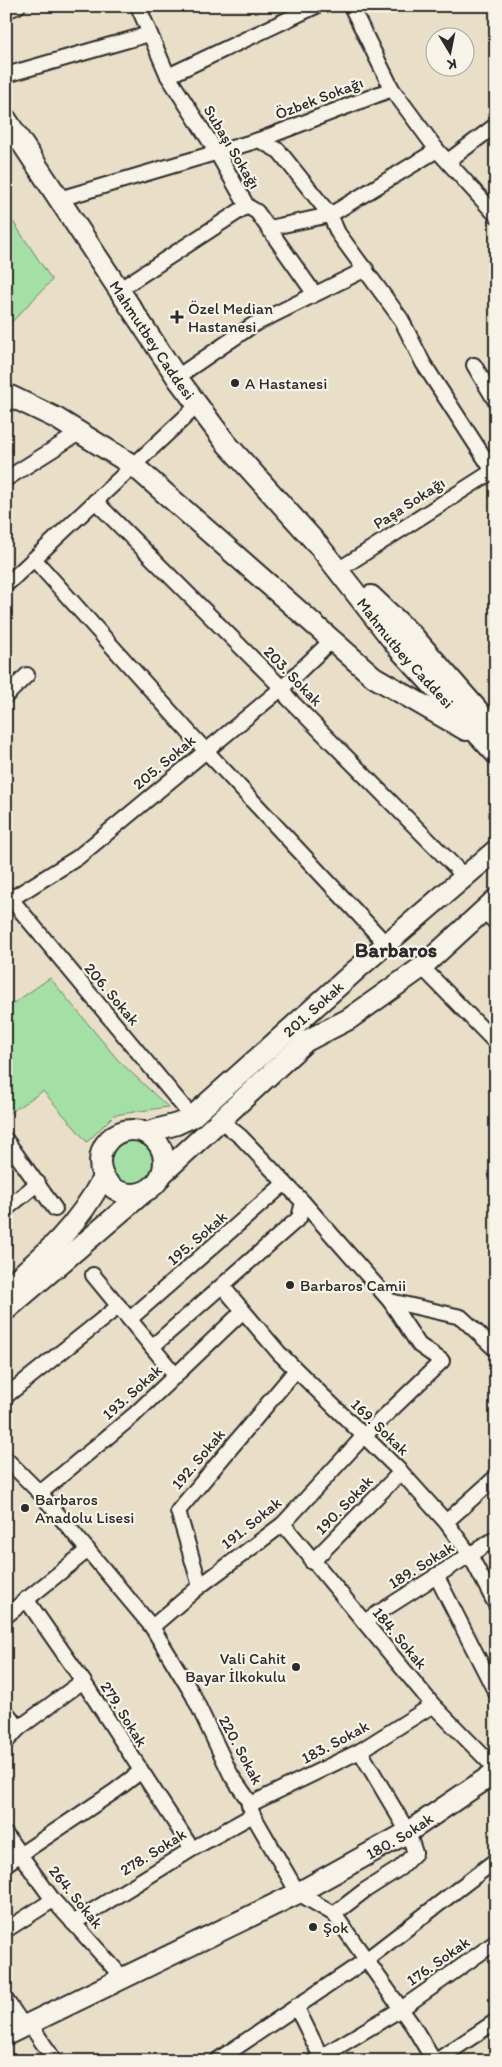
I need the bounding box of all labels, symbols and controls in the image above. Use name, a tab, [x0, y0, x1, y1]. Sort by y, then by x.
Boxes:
north arrow	[424, 28, 474, 78]
text: K	[445, 55, 458, 74]
street label: Özbek Sokağı	[272, 72, 366, 124]
street label: Subaşı Sokağı	[200, 102, 264, 192]
street label: Mahmutbey Caddesi	[106, 277, 199, 403]
place label: Özel Median Hastanesi	[188, 299, 273, 336]
marker: Özel Median Hastanesi	[170, 310, 184, 324]
place label: A Hastanesi	[245, 374, 327, 393]
marker: A Hastanesi	[229, 377, 241, 389]
street label: Paşa Sokağı	[370, 473, 448, 533]
street label: Mahmutbey Caddesi	[353, 594, 458, 712]
street label: 203. Sokak	[260, 642, 326, 710]
street label: 205. Sokak	[129, 730, 199, 794]
district label: Barbaros	[355, 937, 437, 962]
street label: 206. Sokak	[80, 959, 144, 1029]
street label: 201. Sokak	[279, 977, 347, 1041]
street label: 195. Sokak	[163, 1207, 231, 1269]
place label: Barbaros Camii	[300, 1276, 406, 1295]
marker: Barbaros Camii	[284, 1279, 296, 1291]
street label: 193. Sokak	[98, 1360, 166, 1424]
street label: 169. Sokak	[347, 1395, 413, 1459]
street label: 192. Sokak	[167, 1425, 229, 1493]
street label: 190. Sokak	[311, 1472, 377, 1538]
place label: Barbaros Anadolu Lisesi	[35, 1490, 134, 1527]
street label: 191. Sokak	[217, 1493, 285, 1553]
marker: Barbaros Anadolu Lisesi	[19, 1502, 31, 1514]
street label: 189. Sokak	[385, 1537, 457, 1593]
street label: 184. Sokak	[369, 1603, 431, 1673]
place label: Vali Cahit Bayar İlkokulu	[185, 1649, 286, 1686]
marker: Vali Cahit Bayar İlkokulu	[290, 1661, 302, 1673]
street label: 279. Sokak	[96, 1678, 152, 1750]
street label: 220. Sokak	[215, 1712, 267, 1788]
street label: 183. Sokak	[298, 1716, 372, 1768]
street label: 180. Sokak	[362, 1808, 437, 1863]
street label: 278. Sokak	[117, 1824, 189, 1880]
street label: 264. Sokak	[45, 1862, 107, 1932]
place label: Şok	[323, 1918, 349, 1937]
marker: Şok	[307, 1921, 319, 1933]
street label: 176. Sokak	[403, 1932, 473, 1990]

